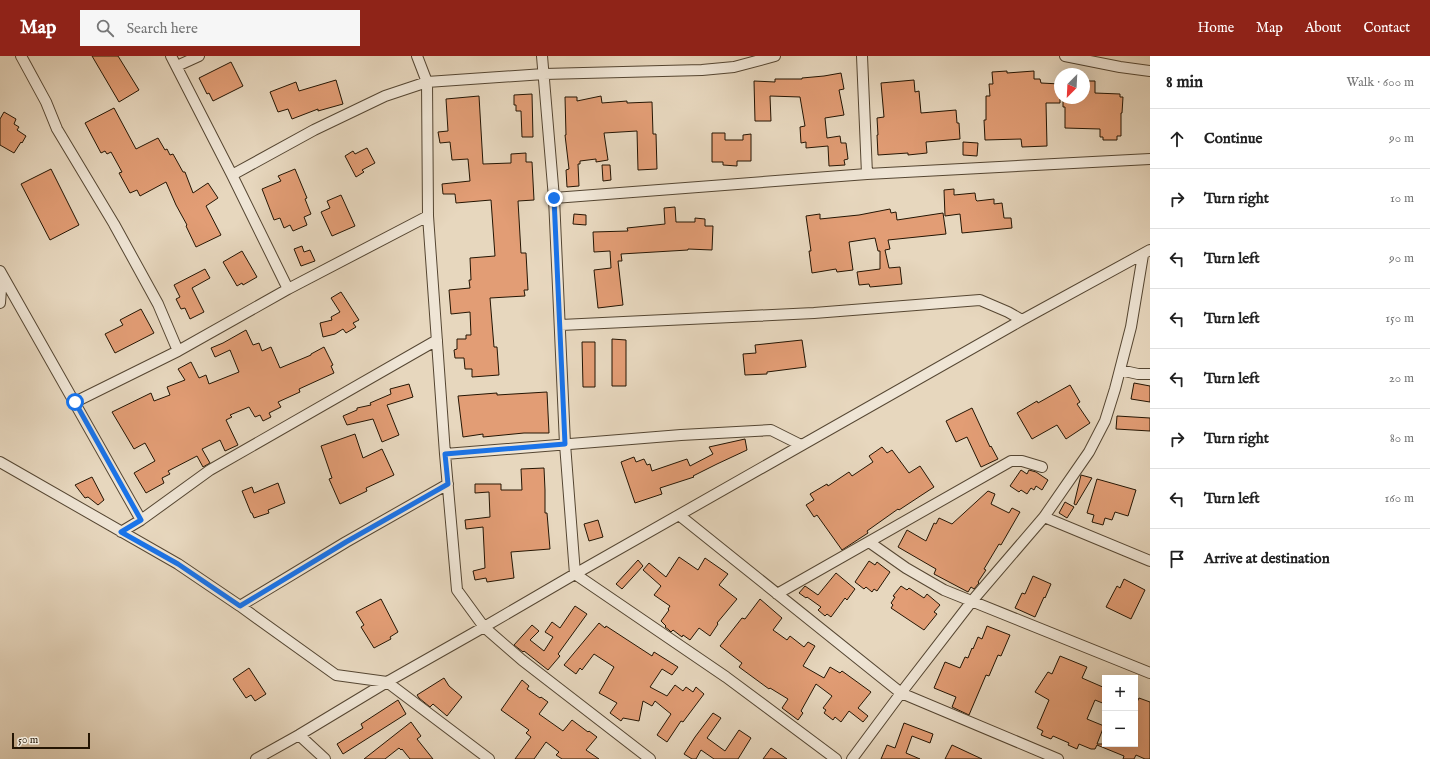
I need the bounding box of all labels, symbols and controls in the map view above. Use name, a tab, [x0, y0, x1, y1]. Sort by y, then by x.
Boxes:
search box	[80, 10, 360, 46]
text: Map	[20, 16, 56, 40]
icon: search	[94, 17, 116, 39]
text: Search here	[126, 19, 198, 38]
text: Home	[1198, 19, 1234, 37]
text: Map	[1256, 19, 1283, 37]
text: About	[1305, 19, 1341, 37]
text: Contact	[1363, 19, 1410, 37]
north arrow	[1054, 68, 1090, 104]
text: 8 min	[1166, 72, 1203, 93]
text: Walk · 600 m	[1347, 74, 1414, 91]
icon: ahead	[1166, 128, 1188, 150]
text: Continue	[1204, 129, 1262, 148]
text: 90 m	[1389, 130, 1414, 147]
icon: right	[1166, 188, 1188, 210]
route end	[545, 189, 563, 207]
text: Turn right	[1204, 189, 1269, 208]
text: 10 m	[1390, 190, 1414, 207]
icon: left	[1166, 248, 1188, 270]
text: Turn left	[1204, 249, 1260, 268]
text: 90 m	[1389, 250, 1414, 267]
icon: left	[1166, 308, 1188, 330]
text: Turn left	[1204, 309, 1260, 328]
text: 150 m	[1385, 310, 1414, 327]
icon: left	[1166, 368, 1188, 390]
text: Turn left	[1204, 369, 1260, 388]
text: 20 m	[1389, 370, 1414, 387]
route start	[66, 393, 84, 411]
icon: right	[1166, 428, 1188, 450]
text: Turn right	[1204, 429, 1269, 448]
text: 80 m	[1390, 430, 1414, 447]
icon: left	[1166, 488, 1188, 510]
text: Turn left	[1204, 489, 1260, 508]
text: 160 m	[1384, 490, 1414, 507]
icon: arrive	[1166, 548, 1188, 570]
text: Arrive at destination	[1204, 549, 1330, 568]
map controls	[1102, 675, 1138, 747]
button: +	[1102, 675, 1138, 711]
button: −	[1102, 711, 1138, 747]
scale bar	[12, 731, 90, 750]
text: 50 m	[18, 733, 38, 747]

